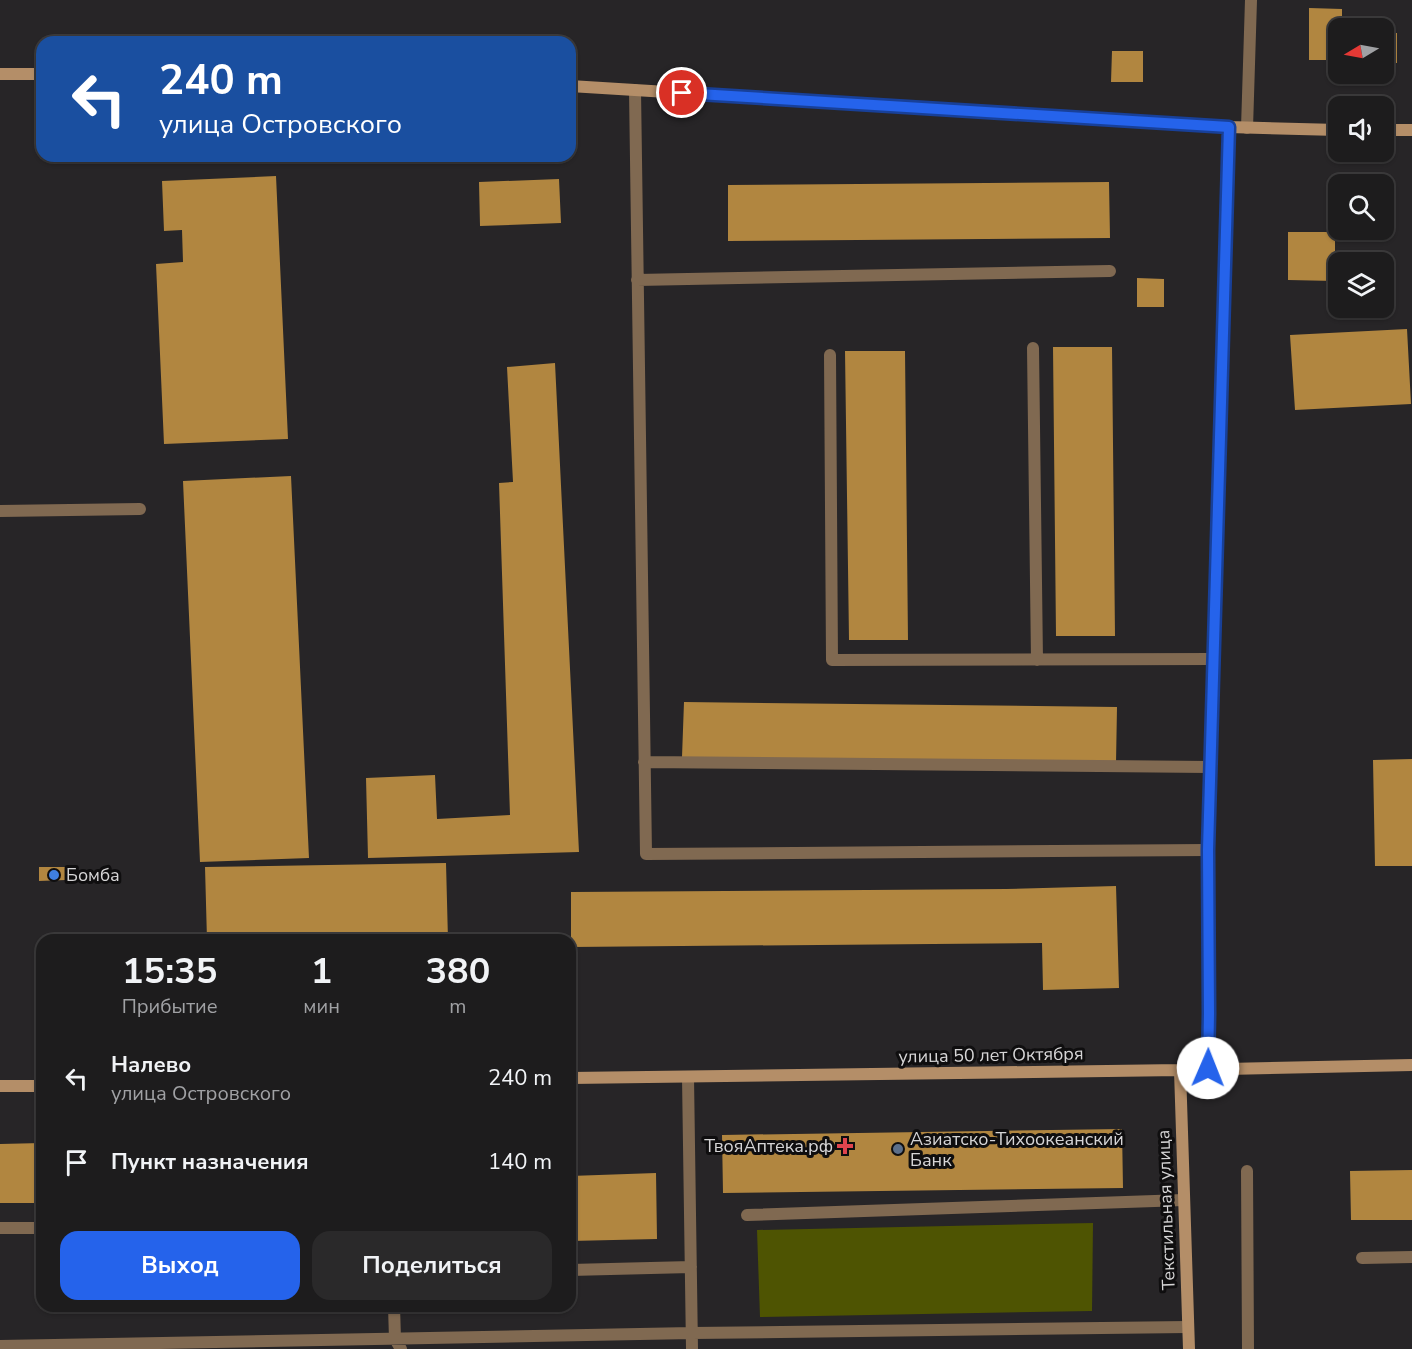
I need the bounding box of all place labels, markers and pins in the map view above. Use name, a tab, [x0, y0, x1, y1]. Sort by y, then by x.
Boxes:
pin	[656, 67, 707, 118]
place label: Бомба	[66, 863, 120, 887]
marker: Бомба	[47, 868, 61, 882]
place label: Азиатско-Тихоокеанский Банк	[910, 1127, 1124, 1172]
place label: ТвояАптека.рф	[704, 1134, 833, 1158]
marker: ТвояАптека.рф	[838, 1139, 852, 1153]
marker: Азиатско-Тихоокеанский Банк	[891, 1142, 905, 1156]

